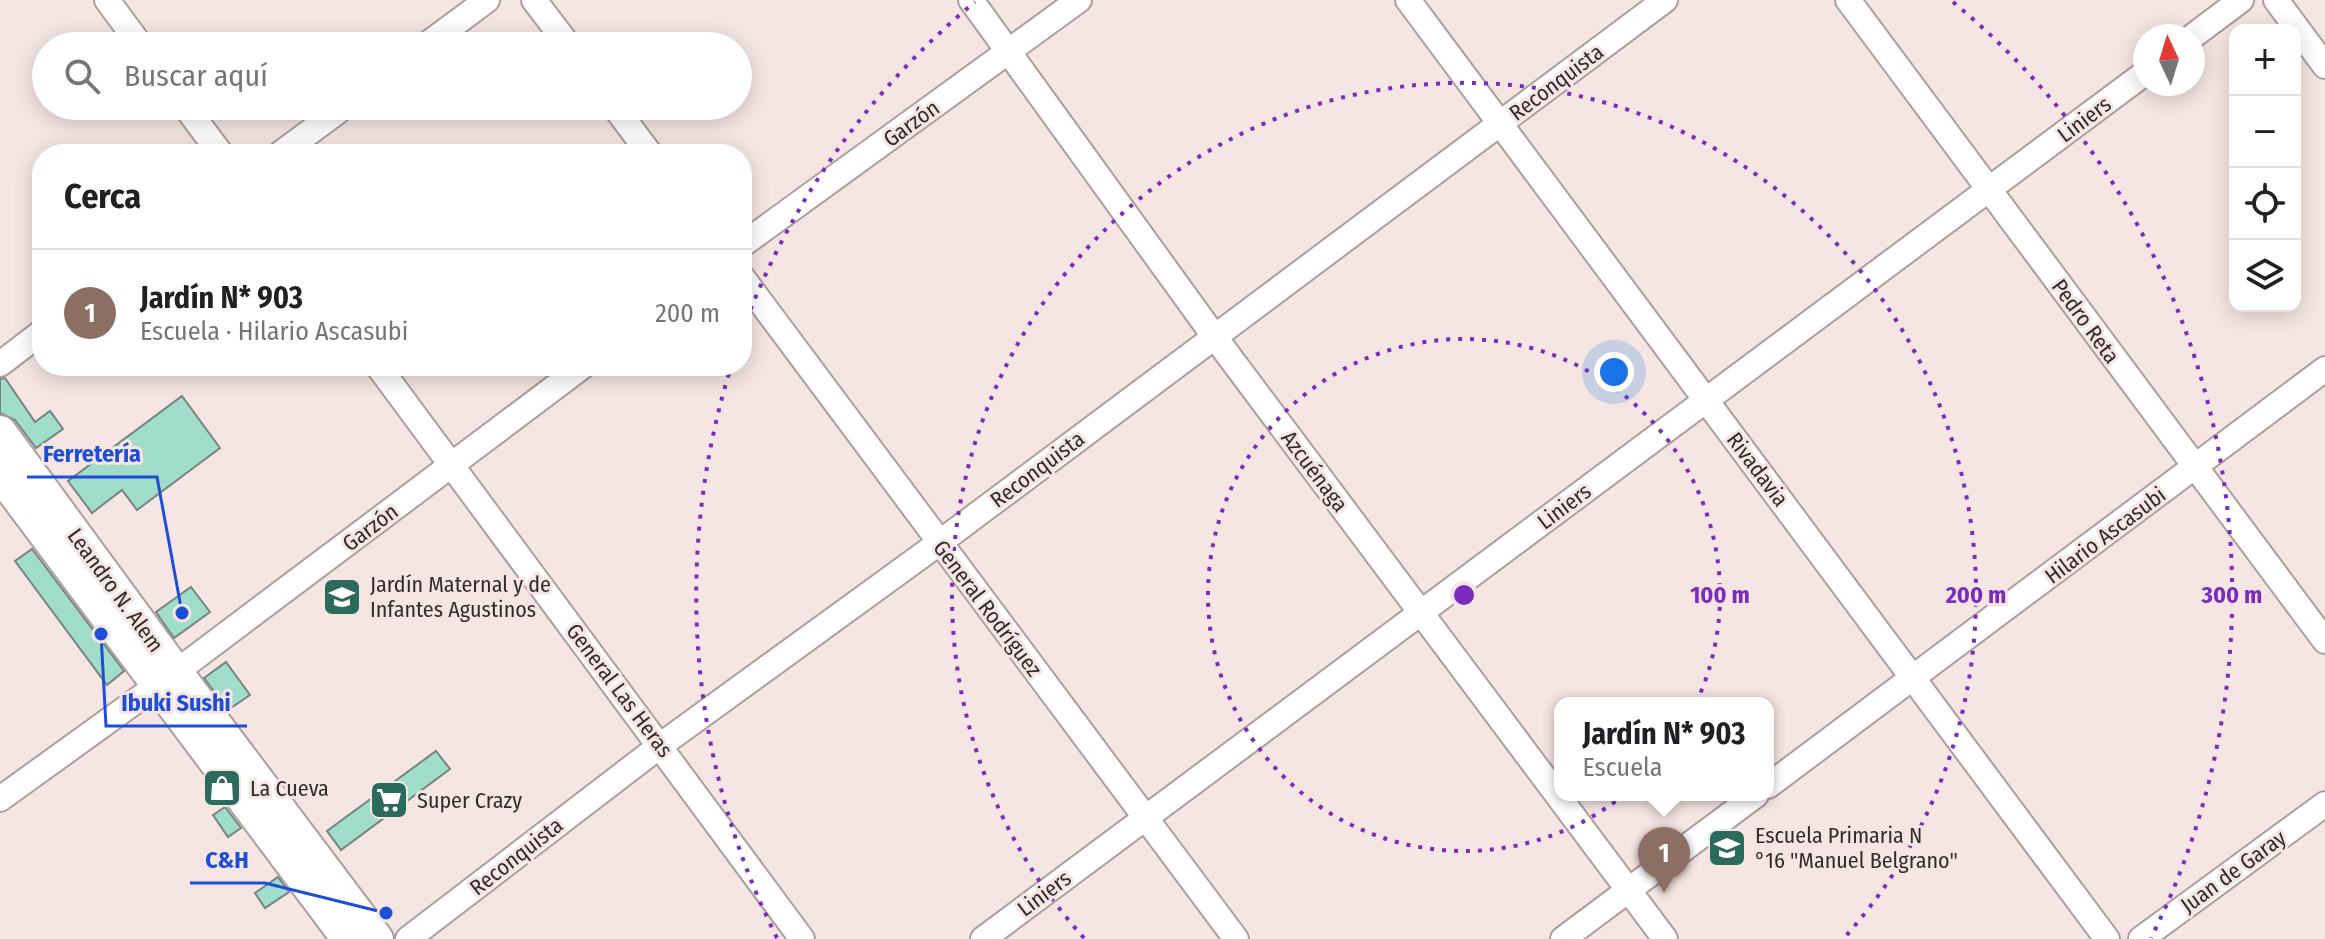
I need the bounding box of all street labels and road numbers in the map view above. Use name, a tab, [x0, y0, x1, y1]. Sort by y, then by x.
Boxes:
street label: Reconquista	[1504, 38, 1609, 127]
street label: Liniers	[2052, 91, 2116, 148]
street label: Garzón	[878, 94, 945, 153]
street label: Pedro Reta	[2046, 274, 2125, 369]
street label: Reconquista	[985, 425, 1090, 514]
street label: Azcuénaga	[1275, 425, 1354, 517]
street label: Rivadavia	[1721, 427, 1794, 512]
street label: Liniers	[1532, 478, 1596, 535]
street label: Hilario Ascasubi	[2040, 481, 2171, 590]
street label: Garzón	[337, 498, 403, 557]
street label: Leandro N. Alem	[62, 523, 169, 657]
street label: General Rodríguez	[928, 535, 1048, 682]
street label: General Las Heras	[561, 618, 679, 763]
street label: Reconquista	[464, 812, 568, 901]
street label: Juan de Garay	[2175, 824, 2291, 919]
street label: Liniers	[1012, 865, 1076, 922]

